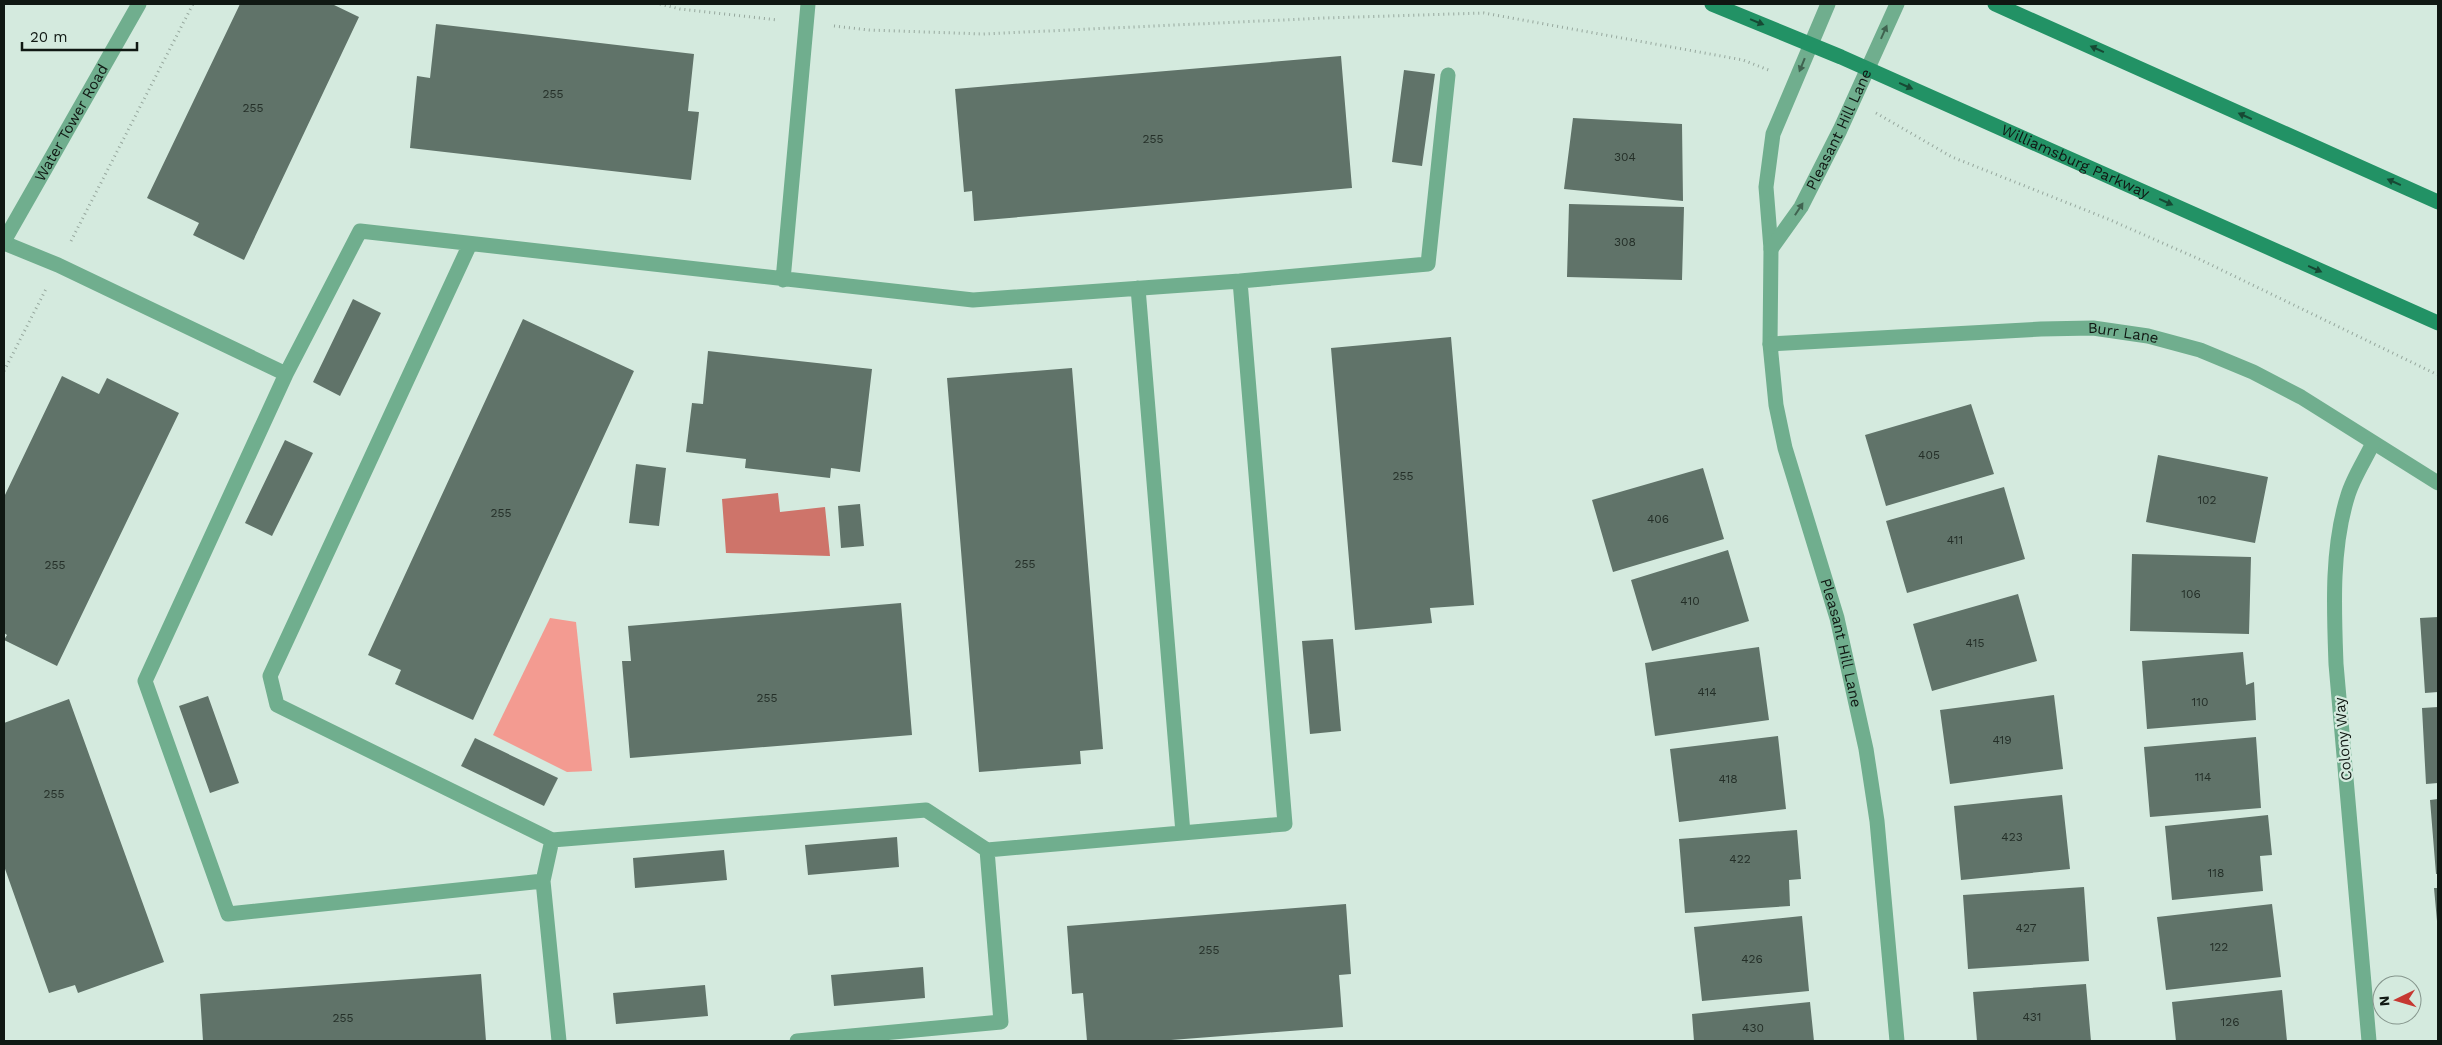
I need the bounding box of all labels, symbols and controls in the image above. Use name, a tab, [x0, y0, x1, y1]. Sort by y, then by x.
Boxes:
one-way arrow	[1750, 18, 1764, 26]
scale bar	[22, 20, 138, 52]
one-way arrow	[1881, 25, 1889, 39]
text: 20 m	[30, 28, 68, 46]
one-way arrow	[2090, 45, 2104, 53]
one-way arrow	[1798, 58, 1806, 72]
street label: Water Tower Road	[31, 61, 112, 185]
street label: Pleasant Hill Lane	[1802, 66, 1875, 193]
one-way arrow	[1899, 82, 1913, 90]
house number: 255	[543, 87, 563, 101]
house number: 255	[243, 101, 263, 115]
one-way arrow	[2238, 111, 2252, 119]
street label: Williamsburg Parkway	[1998, 121, 2152, 202]
house number: 255	[1143, 132, 1163, 146]
house number: 304	[1614, 150, 1636, 164]
one-way arrow	[2387, 178, 2401, 186]
one-way arrow	[2159, 199, 2173, 207]
one-way arrow	[1794, 203, 1804, 216]
house number: 308	[1614, 235, 1636, 249]
one-way arrow	[2308, 265, 2322, 273]
street label: Burr Lane	[2088, 319, 2161, 347]
house number: 405	[1918, 448, 1940, 462]
house number: 255	[1393, 469, 1413, 483]
house number: 102	[2197, 493, 2217, 507]
house number: 255	[491, 506, 511, 520]
house number: 406	[1647, 512, 1669, 526]
house number: 411	[1947, 533, 1963, 547]
house number: 255	[1015, 557, 1035, 571]
house number: 255	[45, 558, 65, 572]
street label: Pleasant Hill Lane	[1816, 576, 1866, 709]
house number: 106	[2181, 587, 2201, 601]
house number: 410	[1680, 594, 1700, 608]
house number: 415	[1966, 636, 1984, 650]
house number: 414	[1697, 685, 1717, 699]
house number: 255	[757, 691, 777, 705]
house number: 110	[2192, 695, 2208, 709]
street label: Colony Way	[2330, 696, 2356, 781]
house number: 419	[1992, 733, 2012, 747]
house number: 114	[2195, 770, 2211, 784]
house number: 418	[1718, 772, 1738, 786]
house number: 255	[44, 787, 64, 801]
house number: 423	[2001, 830, 2023, 844]
house number: 422	[1729, 852, 1751, 866]
house number: 118	[2208, 866, 2224, 880]
house number: 427	[2016, 921, 2037, 935]
house number: 122	[2210, 940, 2228, 954]
house number: 255	[1199, 943, 1219, 957]
house number: 426	[1741, 952, 1763, 966]
north arrow	[2372, 975, 2422, 1025]
text: N	[2376, 995, 2392, 1007]
house number: 431	[2022, 1010, 2042, 1024]
house number: 255	[333, 1011, 353, 1025]
house number: 126	[2221, 1015, 2239, 1029]
house number: 430	[1742, 1021, 1764, 1035]

